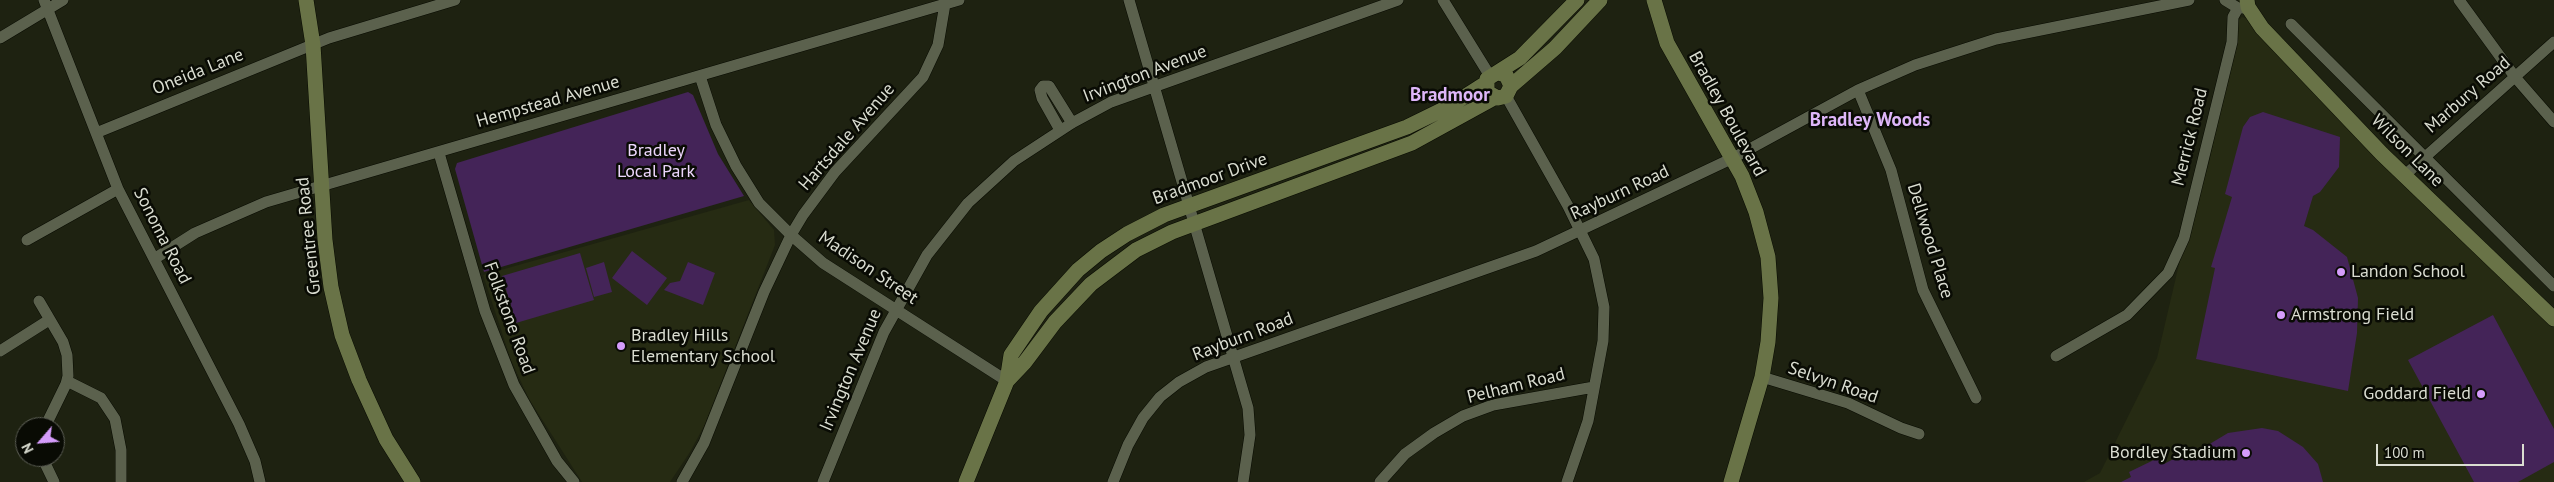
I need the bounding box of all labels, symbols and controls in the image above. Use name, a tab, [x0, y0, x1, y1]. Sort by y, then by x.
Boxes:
street label: Irvington Avenue	[1080, 40, 1210, 108]
street label: Oneida Lane	[149, 44, 247, 100]
street label: Bradley Boulevard	[1684, 48, 1770, 180]
street label: Marbury Road	[2421, 52, 2515, 138]
street label: Hempstead Avenue	[474, 71, 622, 133]
street label: Hartsdale Avenue	[794, 79, 900, 195]
district label: Bradmoor	[1410, 85, 1490, 107]
street label: Merrick Road	[2167, 86, 2213, 188]
district label: Bradley Woods	[1810, 110, 1930, 132]
street label: Wilson Lane	[2366, 110, 2448, 192]
park label: Bradley Local Park	[617, 140, 695, 182]
street label: Bradmoor Drive	[1150, 148, 1270, 210]
street label: Rayburn Road	[1567, 161, 1673, 225]
street label: Greentree Road	[292, 176, 326, 296]
street label: Dellwood Place	[1902, 181, 1958, 301]
street label: Sonoma Road	[129, 184, 195, 288]
street label: Madison Street	[814, 227, 922, 309]
street label: Folkstone Road	[479, 259, 539, 377]
place label: Landon School	[2351, 261, 2465, 283]
marker: Landon School	[2335, 266, 2347, 278]
place label: Armstrong Field	[2291, 304, 2414, 326]
street label: Irvington Avenue	[816, 306, 886, 434]
street label: Rayburn Road	[1190, 308, 1296, 366]
marker: Armstrong Field	[2275, 309, 2287, 321]
place label: Bradley Hills Elementary School	[631, 325, 775, 368]
marker: Bradley Hills Elementary School	[615, 340, 627, 352]
street label: Selvyn Road	[1785, 358, 1881, 408]
street label: Pelham Road	[1465, 363, 1567, 409]
place label: Goddard Field	[2363, 383, 2471, 405]
marker: Goddard Field	[2475, 388, 2487, 400]
north arrow	[15, 417, 65, 467]
scale bar	[2379, 434, 2526, 466]
text: N	[17, 440, 38, 457]
place label: Bordley Stadium	[2109, 442, 2236, 464]
text: 100 m	[2384, 443, 2425, 462]
marker: Bordley Stadium	[2240, 447, 2252, 459]

